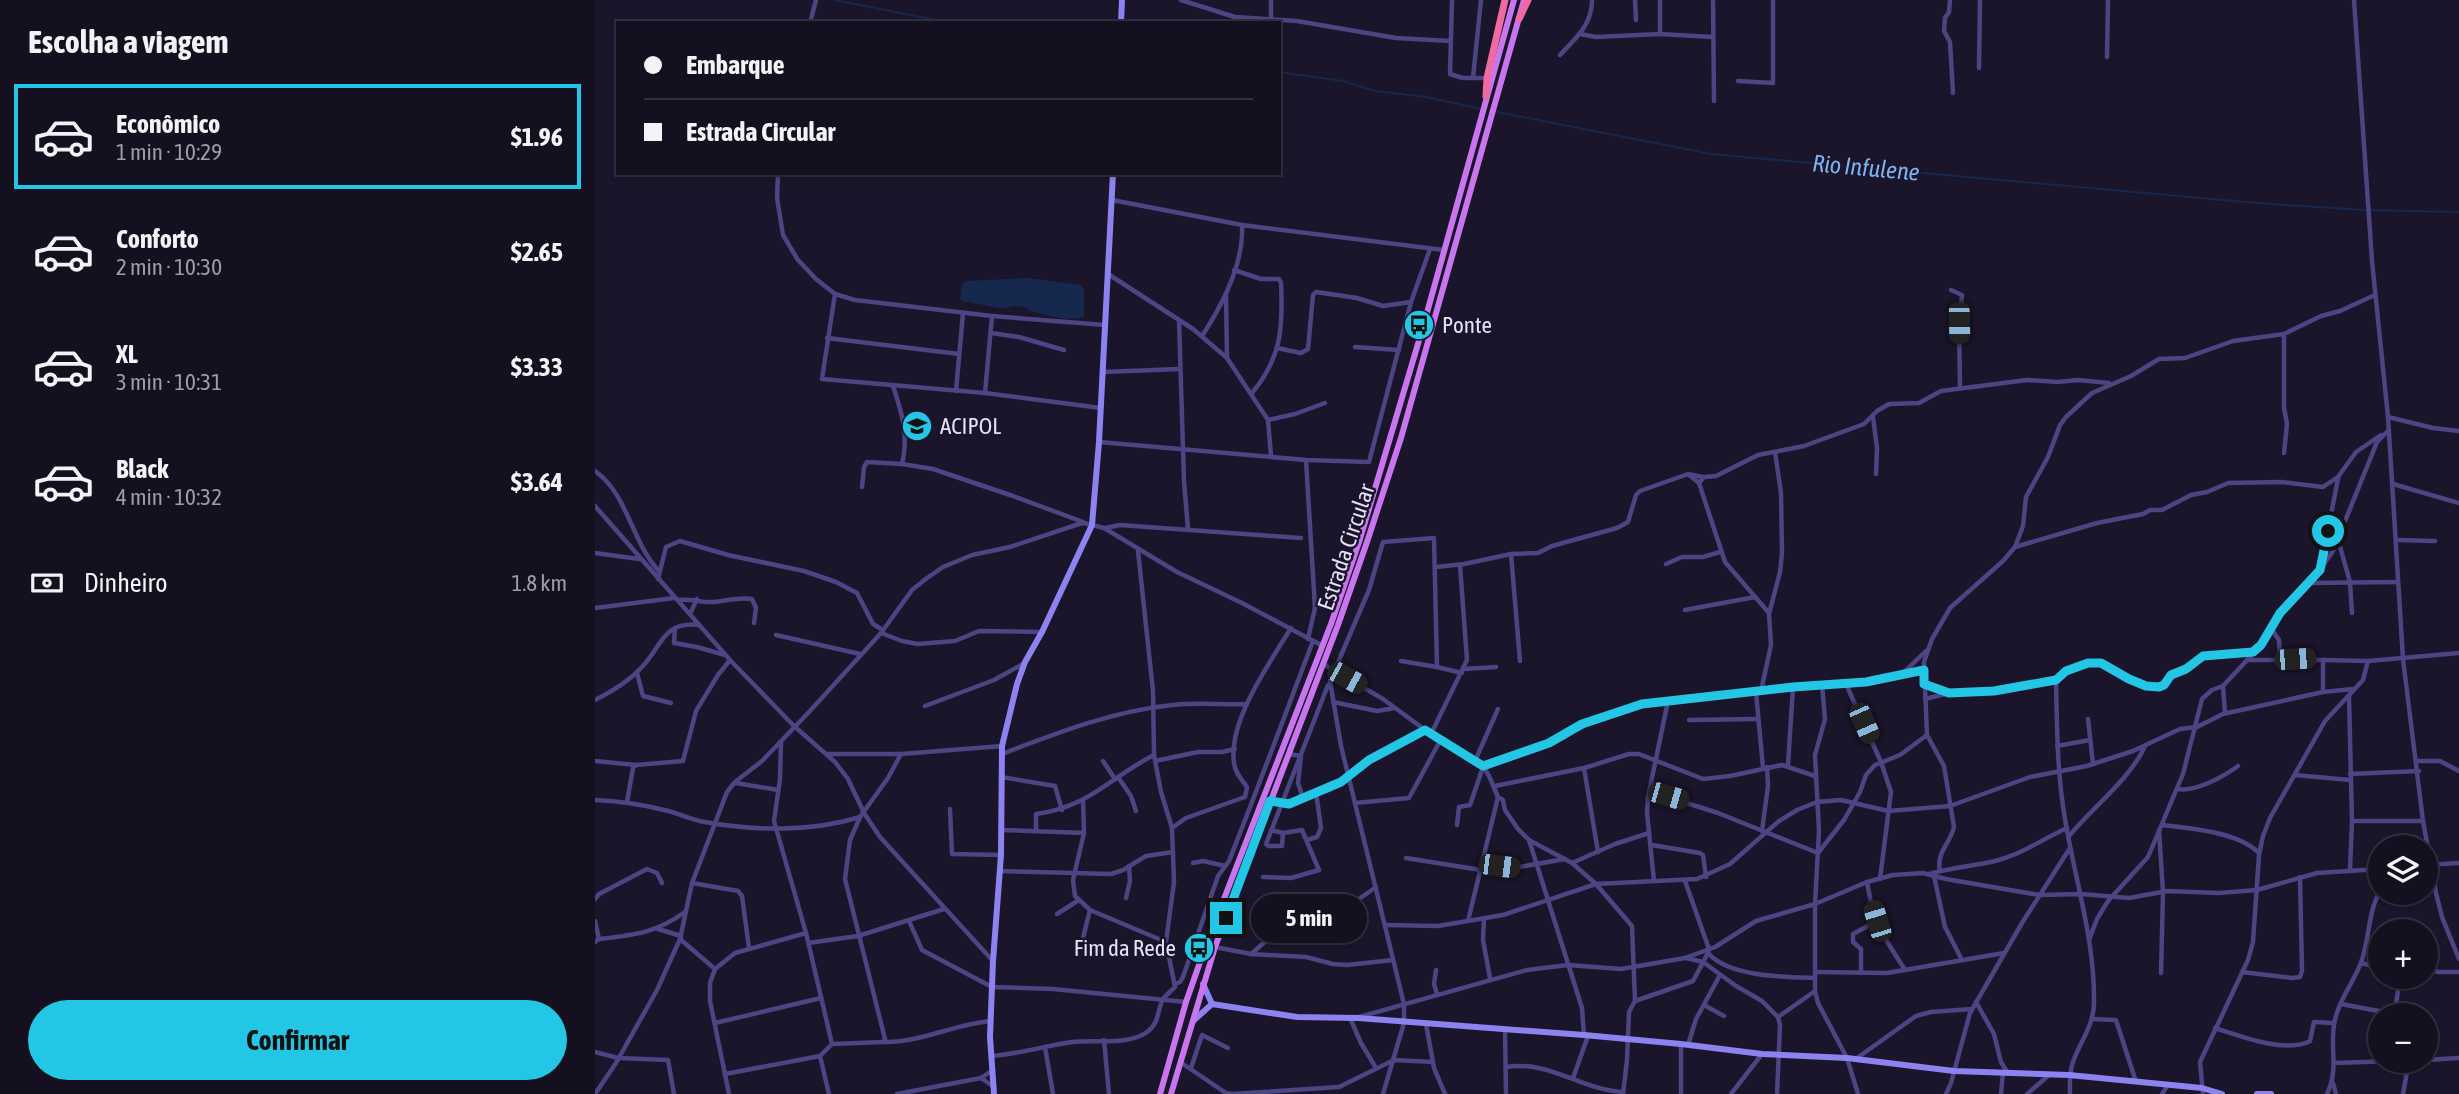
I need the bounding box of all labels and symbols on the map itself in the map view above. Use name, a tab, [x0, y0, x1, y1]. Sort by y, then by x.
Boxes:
water label: Rio Infulene	[1811, 149, 1921, 186]
car	[1949, 302, 1970, 344]
bus stop icon: Ponte	[1402, 308, 1436, 342]
place label: Ponte	[1442, 312, 1492, 338]
school or university icon: ACIPOL	[900, 409, 934, 443]
place label: ACIPOL	[940, 413, 1001, 439]
street label: Estrada Circular	[1312, 479, 1380, 614]
route start	[2312, 515, 2344, 547]
car	[2274, 647, 2317, 671]
car	[1324, 659, 1371, 697]
car	[1846, 700, 1883, 746]
car	[1645, 780, 1692, 812]
car	[1477, 853, 1522, 879]
callout: 5 min	[1251, 894, 1366, 942]
car	[1861, 898, 1894, 944]
route end	[1210, 902, 1242, 934]
bus stop icon: Fim da Rede	[1182, 931, 1216, 965]
place label: Fim da Rede	[1074, 935, 1176, 961]

